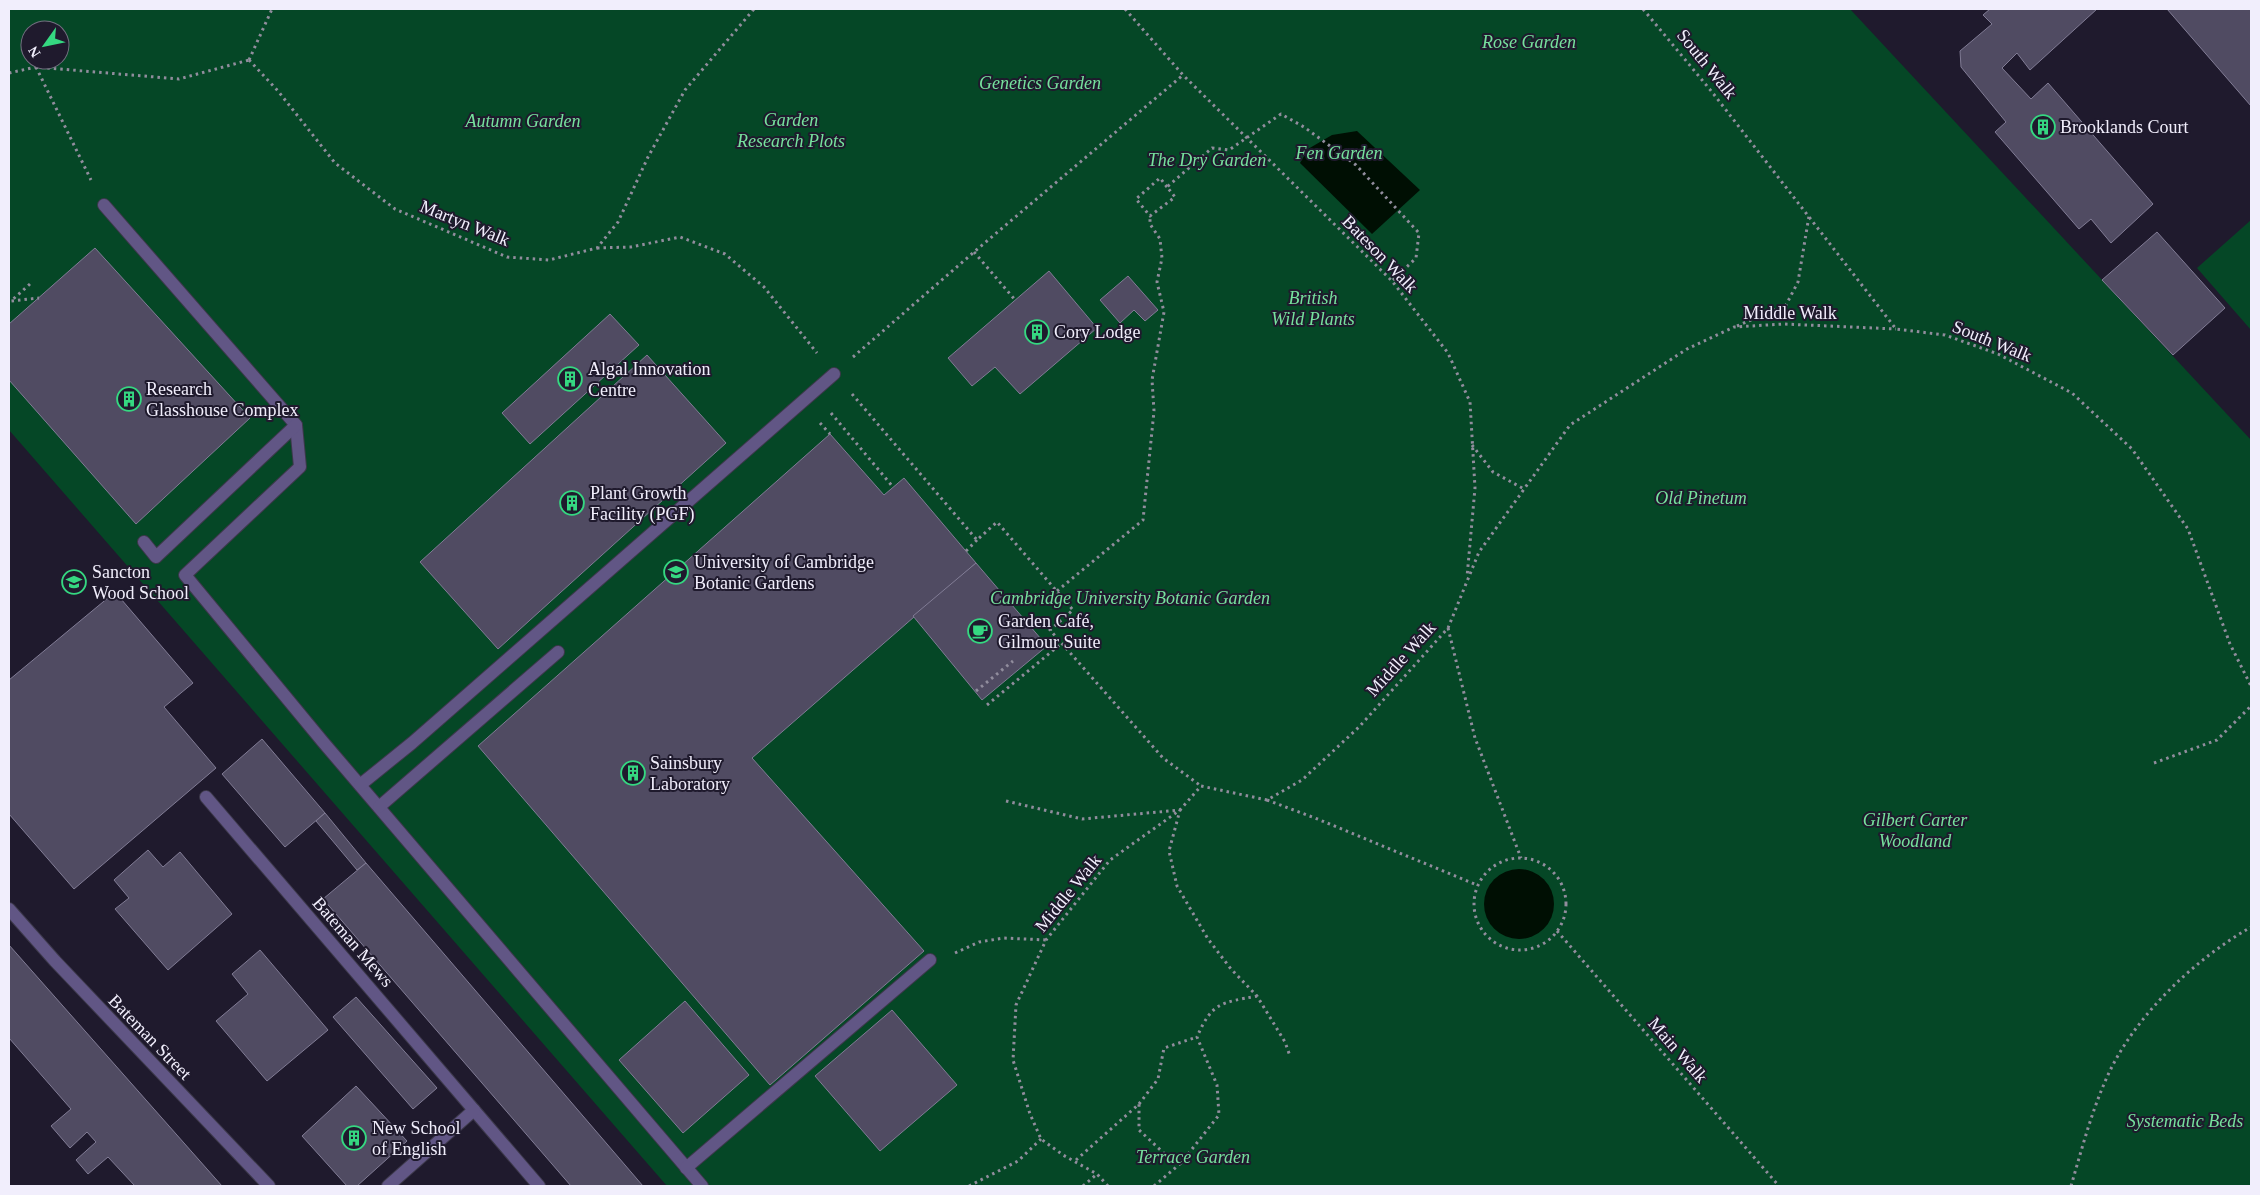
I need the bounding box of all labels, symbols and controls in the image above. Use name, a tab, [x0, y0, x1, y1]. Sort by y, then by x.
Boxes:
north arrow	[20, 20, 70, 70]
street label: South Walk	[1673, 25, 1741, 103]
park label: Rose Garden	[1481, 32, 1576, 52]
text: N	[25, 43, 44, 60]
park label: Genetics Garden	[979, 73, 1101, 93]
park label: Garden Research Plots	[736, 110, 845, 151]
park label: Autumn Garden	[465, 111, 580, 131]
building icon: Brooklands Court	[2030, 114, 2056, 140]
place label: Brooklands Court	[2060, 117, 2189, 137]
park label: Fen Garden	[1295, 143, 1382, 163]
park label: The Dry Garden	[1148, 150, 1266, 170]
street label: Martyn Walk	[417, 196, 513, 250]
street label: Bateson Walk	[1338, 211, 1422, 297]
park label: British Wild Plants	[1271, 288, 1355, 329]
street label: Middle Walk	[1743, 303, 1837, 323]
street label: South Walk	[1949, 316, 2035, 366]
building icon: Cory Lodge	[1024, 319, 1050, 345]
place label: Cory Lodge	[1054, 322, 1140, 342]
place label: Algal Innovation Centre	[588, 359, 710, 400]
building icon: Algal Innovation Centre	[557, 366, 583, 392]
place label: Research Glasshouse Complex	[146, 379, 299, 420]
building icon: Research Glasshouse Complex	[116, 386, 142, 412]
place label: Plant Growth Facility (PGF)	[590, 483, 695, 525]
park label: Old Pinetum	[1655, 488, 1747, 508]
building icon: Plant Growth Facility (PGF)	[559, 490, 585, 516]
place label: University of Cambridge Botanic Gardens	[694, 552, 874, 593]
school or university icon: University of Cambridge Botanic Gardens	[663, 559, 689, 585]
place label: Sancton Wood School	[92, 562, 189, 603]
school or university icon: Sancton Wood School	[61, 569, 87, 595]
park label: Cambridge University Botanic Garden	[990, 588, 1270, 608]
place label: Garden Café, Gilmour Suite	[998, 611, 1101, 652]
street label: Middle Walk	[1362, 617, 1440, 701]
cafe icon: Garden Café, Gilmour Suite	[967, 618, 993, 644]
place label: Sainsbury Laboratory	[650, 753, 730, 794]
building icon: Sainsbury Laboratory	[620, 760, 646, 786]
park label: Gilbert Carter Woodland	[1863, 810, 1968, 851]
street label: Middle Walk	[1031, 850, 1105, 936]
street label: Bateman Mews	[309, 893, 397, 991]
street label: Bateman Street	[104, 990, 196, 1084]
street label: Main Walk	[1644, 1013, 1712, 1087]
park label: Systematic Beds	[2127, 1111, 2243, 1131]
place label: New School of English	[372, 1118, 461, 1159]
building icon: New School of English	[341, 1125, 367, 1151]
park label: Terrace Garden	[1136, 1147, 1250, 1167]

